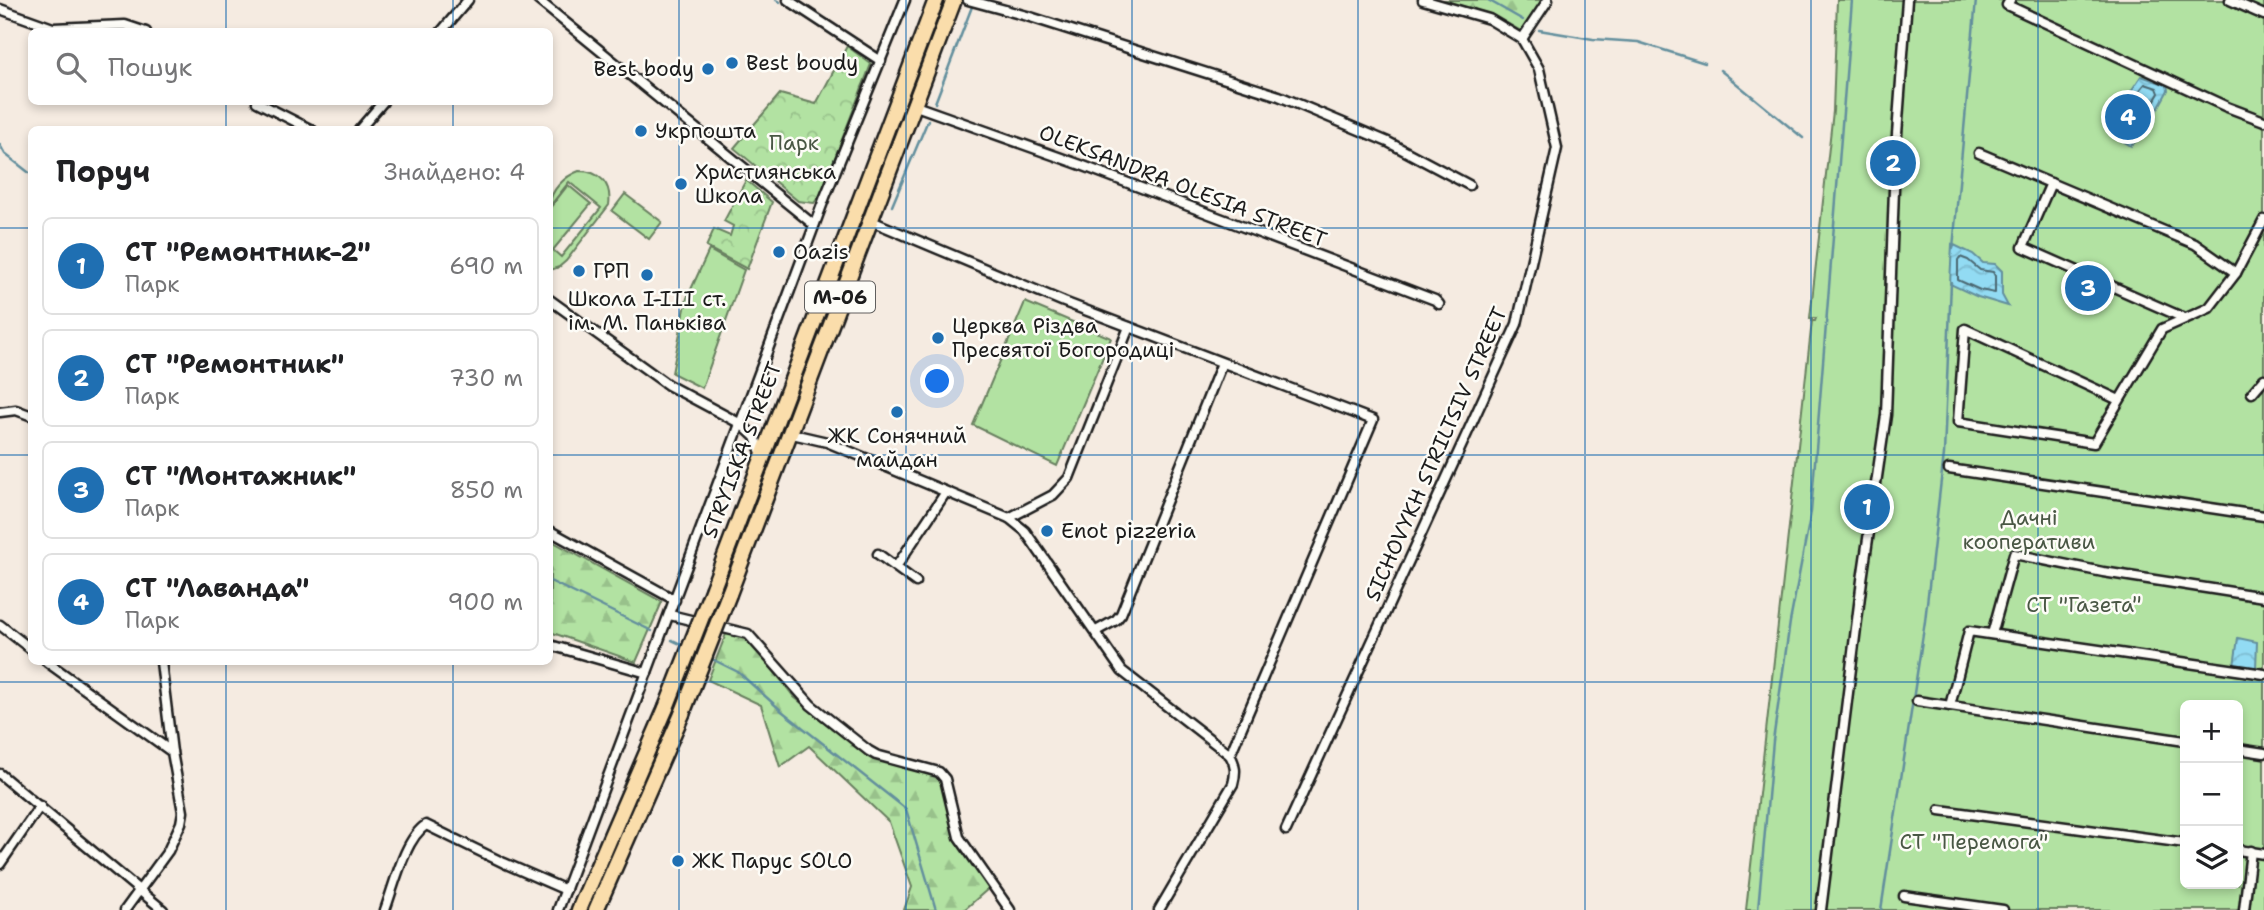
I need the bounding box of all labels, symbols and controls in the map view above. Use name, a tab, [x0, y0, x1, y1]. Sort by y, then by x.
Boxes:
search box	[28, 28, 553, 105]
icon: search	[52, 48, 90, 86]
text: Пошук	[108, 49, 192, 84]
place label: Best boudy	[746, 49, 858, 77]
place label: Best body	[594, 55, 694, 83]
marker: Best boudy	[724, 55, 740, 71]
marker: Best body	[700, 61, 716, 77]
pin: 4	[2105, 91, 2151, 143]
place label: Укрпошта	[655, 117, 756, 145]
street label: OLEKSANDRA OLESIA STREET	[1035, 118, 1331, 254]
marker: Укрпошта	[633, 123, 649, 139]
park label: Парк	[769, 129, 819, 157]
pin: 2	[1870, 137, 1916, 189]
text: Поруч	[56, 151, 150, 192]
text: Знайдено: 4	[384, 157, 525, 187]
place label: Християнська Школа	[695, 158, 836, 210]
marker: Християнська Школа	[673, 176, 689, 192]
text: СТ "Ремонтник-2"	[125, 234, 371, 269]
place label: Oazis	[793, 238, 849, 266]
marker: Oazis	[771, 244, 787, 260]
text: 1	[76, 251, 86, 281]
text: 690 m	[449, 251, 523, 281]
place label: ГРП	[593, 257, 629, 285]
pin: 3	[2065, 262, 2111, 314]
marker: ГРП	[571, 263, 587, 279]
marker: Школа І-ІІІ ст. ім. М. Паньківа	[639, 267, 655, 283]
text: Парк	[125, 269, 180, 299]
road number: М-06	[805, 282, 875, 312]
place label: Школа І-ІІІ ст. ім. М. Паньківа	[568, 285, 726, 337]
street label: SICHOVYKH STRILTSIV STREET	[1358, 302, 1514, 606]
place label: Церква Різдва Пресвятої Богородиці	[952, 312, 1175, 364]
marker: Церква Різдва Пресвятої Богородиці	[930, 330, 946, 346]
text: СТ "Ремонтник"	[125, 346, 344, 381]
street label: STRYISKA STREET	[696, 358, 789, 542]
text: 2	[73, 363, 89, 393]
text: 730 m	[449, 363, 523, 393]
your location	[920, 364, 954, 398]
text: Парк	[125, 381, 180, 411]
marker: ЖК Сонячний майдан	[889, 404, 905, 420]
place label: ЖК Сонячний майдан	[827, 422, 967, 474]
text: СТ "Монтажник"	[125, 458, 356, 493]
text: 3	[73, 475, 89, 505]
text: 850 m	[450, 475, 523, 505]
pin: 1	[1844, 481, 1890, 533]
text: Парк	[125, 493, 180, 523]
park label: Дачні кооперативи	[1963, 504, 2096, 556]
place label: Enot pizzeria	[1061, 517, 1196, 545]
marker: Enot pizzeria	[1039, 523, 1055, 539]
text: СТ "Лаванда"	[125, 570, 309, 605]
text: 4	[73, 587, 89, 617]
text: 900 m	[448, 587, 523, 617]
park label: СТ "Газета"	[2026, 591, 2142, 619]
text: Парк	[125, 605, 180, 635]
map controls	[2180, 700, 2243, 889]
button: +	[2180, 700, 2243, 763]
button: −	[2180, 763, 2243, 826]
button: layers	[2180, 826, 2243, 889]
park label: СТ "Перемога"	[1900, 828, 2048, 856]
place label: ЖК Парус SOLO	[692, 847, 852, 875]
marker: ЖК Парус SOLO	[670, 853, 686, 869]

